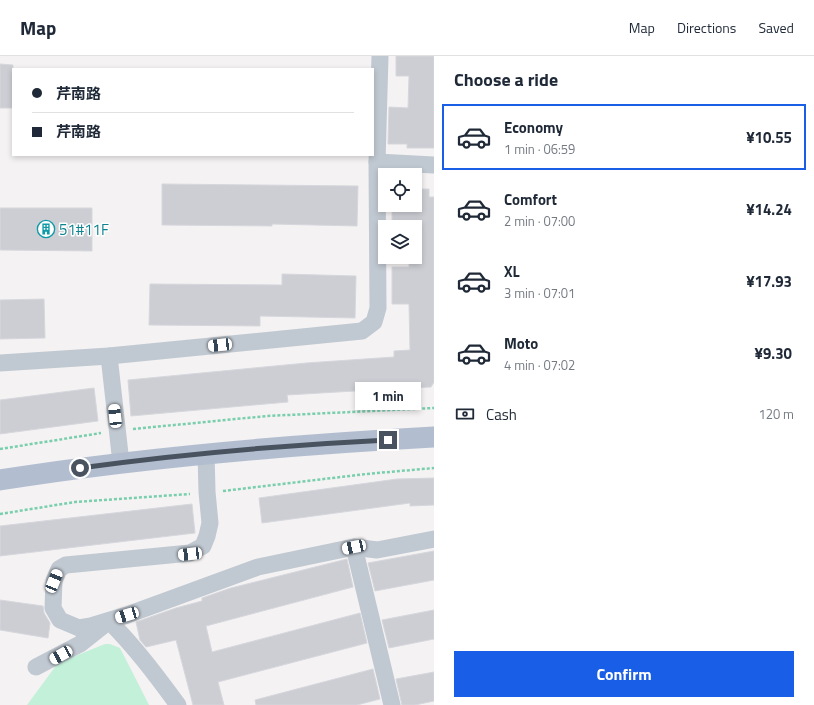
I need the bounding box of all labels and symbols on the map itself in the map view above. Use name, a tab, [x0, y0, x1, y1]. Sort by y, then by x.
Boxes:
place label: 51#11F	[59, 218, 109, 241]
building icon: 51#11F	[36, 219, 56, 239]
car	[207, 338, 233, 352]
callout: 1 min	[355, 382, 421, 410]
car	[108, 403, 122, 429]
route end	[379, 431, 397, 449]
route start	[71, 459, 89, 477]
car	[341, 539, 367, 555]
car	[177, 547, 203, 561]
car	[44, 568, 64, 594]
car	[114, 606, 140, 624]
car	[48, 644, 74, 666]

